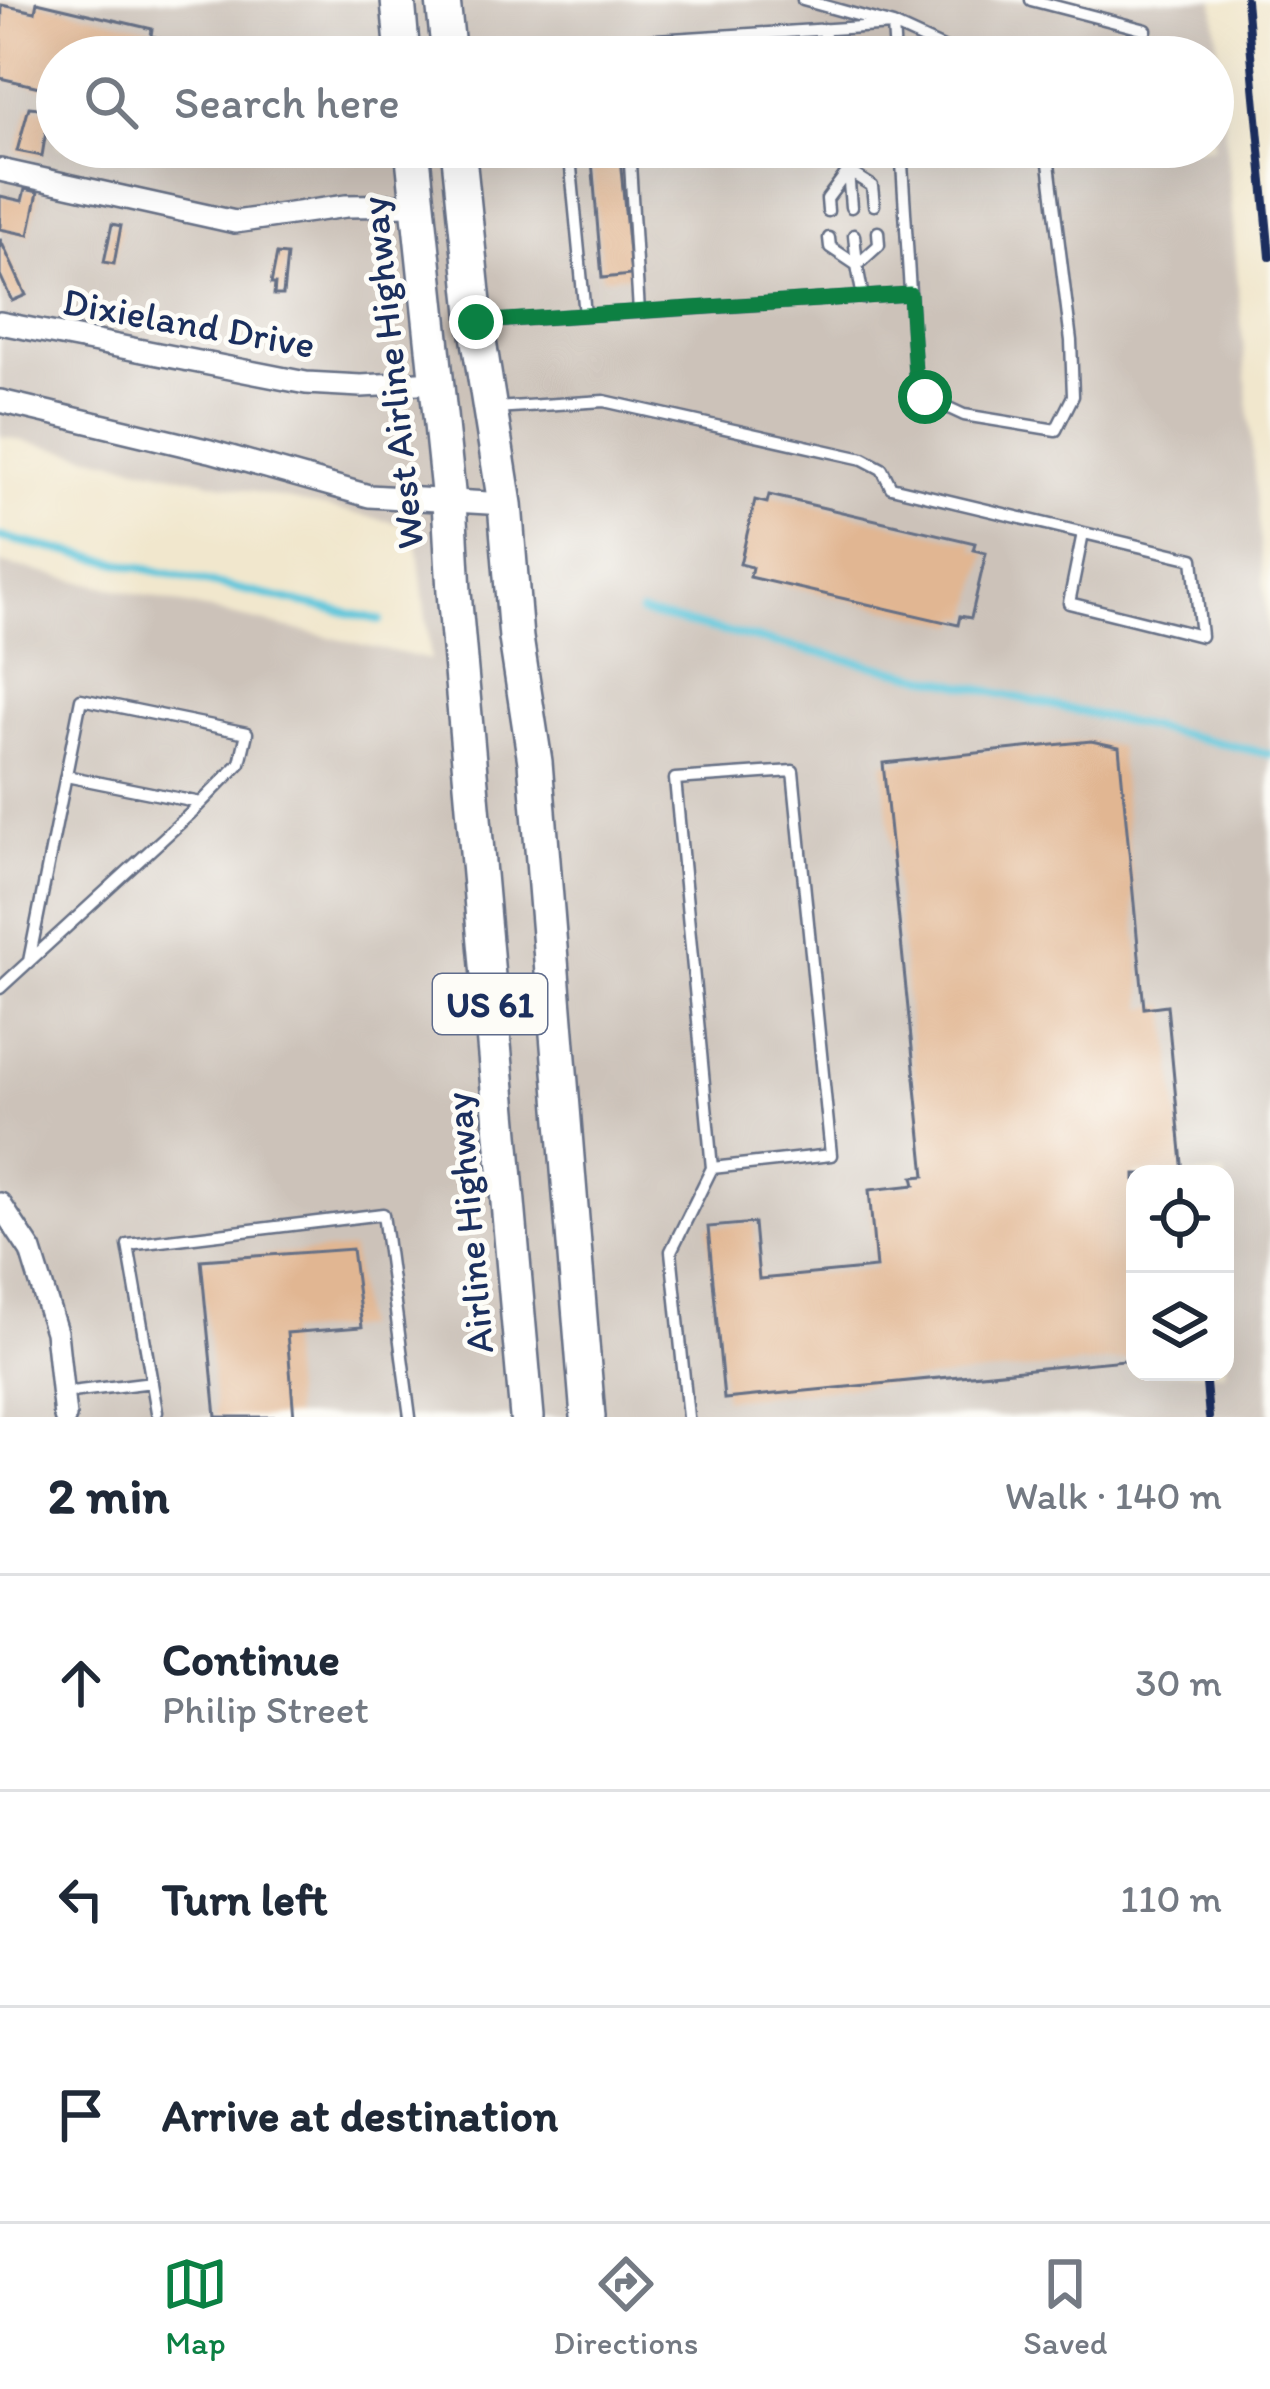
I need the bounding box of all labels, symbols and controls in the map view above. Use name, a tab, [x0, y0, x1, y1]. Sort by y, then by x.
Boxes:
search box	[36, 36, 1234, 168]
icon: search	[78, 69, 144, 135]
text: Search here	[174, 75, 400, 129]
street label: West Airline Highway	[350, 194, 433, 551]
street label: Dixieland Drive	[59, 277, 319, 368]
route end	[449, 295, 503, 349]
route start	[898, 370, 952, 424]
road number: US 61	[433, 974, 547, 1034]
street label: Airline Highway	[434, 1090, 503, 1356]
map controls	[1126, 1165, 1234, 1381]
button: locate	[1126, 1165, 1234, 1273]
button: layers	[1126, 1273, 1234, 1381]
text: 2 min	[48, 1465, 169, 1526]
text: Walk · 140 m	[1005, 1472, 1222, 1519]
text: Continue	[162, 1632, 340, 1686]
icon: ahead	[48, 1650, 114, 1716]
text: 30 m	[1135, 1659, 1222, 1706]
text: Philip Street	[162, 1686, 369, 1733]
icon: left	[48, 1866, 114, 1932]
text: Turn left	[162, 1872, 328, 1926]
text: 110 m	[1120, 1875, 1222, 1922]
icon: arrive	[48, 2082, 114, 2148]
text: Arrive at destination	[162, 2088, 558, 2142]
tab: Map	[162, 2251, 228, 2362]
tab: Directions	[553, 2251, 698, 2362]
tab: Saved	[1023, 2251, 1108, 2362]

